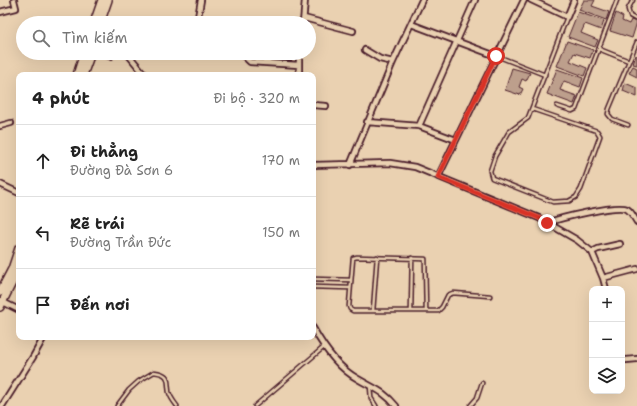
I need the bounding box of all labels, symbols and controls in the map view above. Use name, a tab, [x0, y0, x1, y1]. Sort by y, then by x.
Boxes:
search box	[16, 16, 316, 60]
icon: search	[30, 27, 52, 49]
text: Tìm kiếm	[62, 28, 127, 48]
route start	[487, 47, 505, 65]
text: 4 phút	[32, 87, 90, 109]
text: Đi bộ · 320 m	[213, 90, 300, 107]
text: Đi thẳng	[70, 142, 138, 162]
icon: ahead	[32, 150, 54, 172]
text: 170 m	[262, 152, 300, 169]
text: Đường Đà Sơn 6	[70, 162, 173, 179]
text: Rẽ trái	[70, 214, 125, 234]
route end	[538, 214, 556, 232]
icon: left	[32, 222, 54, 244]
text: 150 m	[262, 224, 300, 241]
text: Đường Trần Đức	[70, 234, 171, 251]
map controls	[589, 286, 625, 394]
button: +	[589, 286, 625, 322]
icon: arrive	[32, 294, 54, 316]
text: Đến nơi	[70, 295, 129, 315]
button: −	[589, 322, 625, 358]
button: layers	[589, 358, 625, 394]

